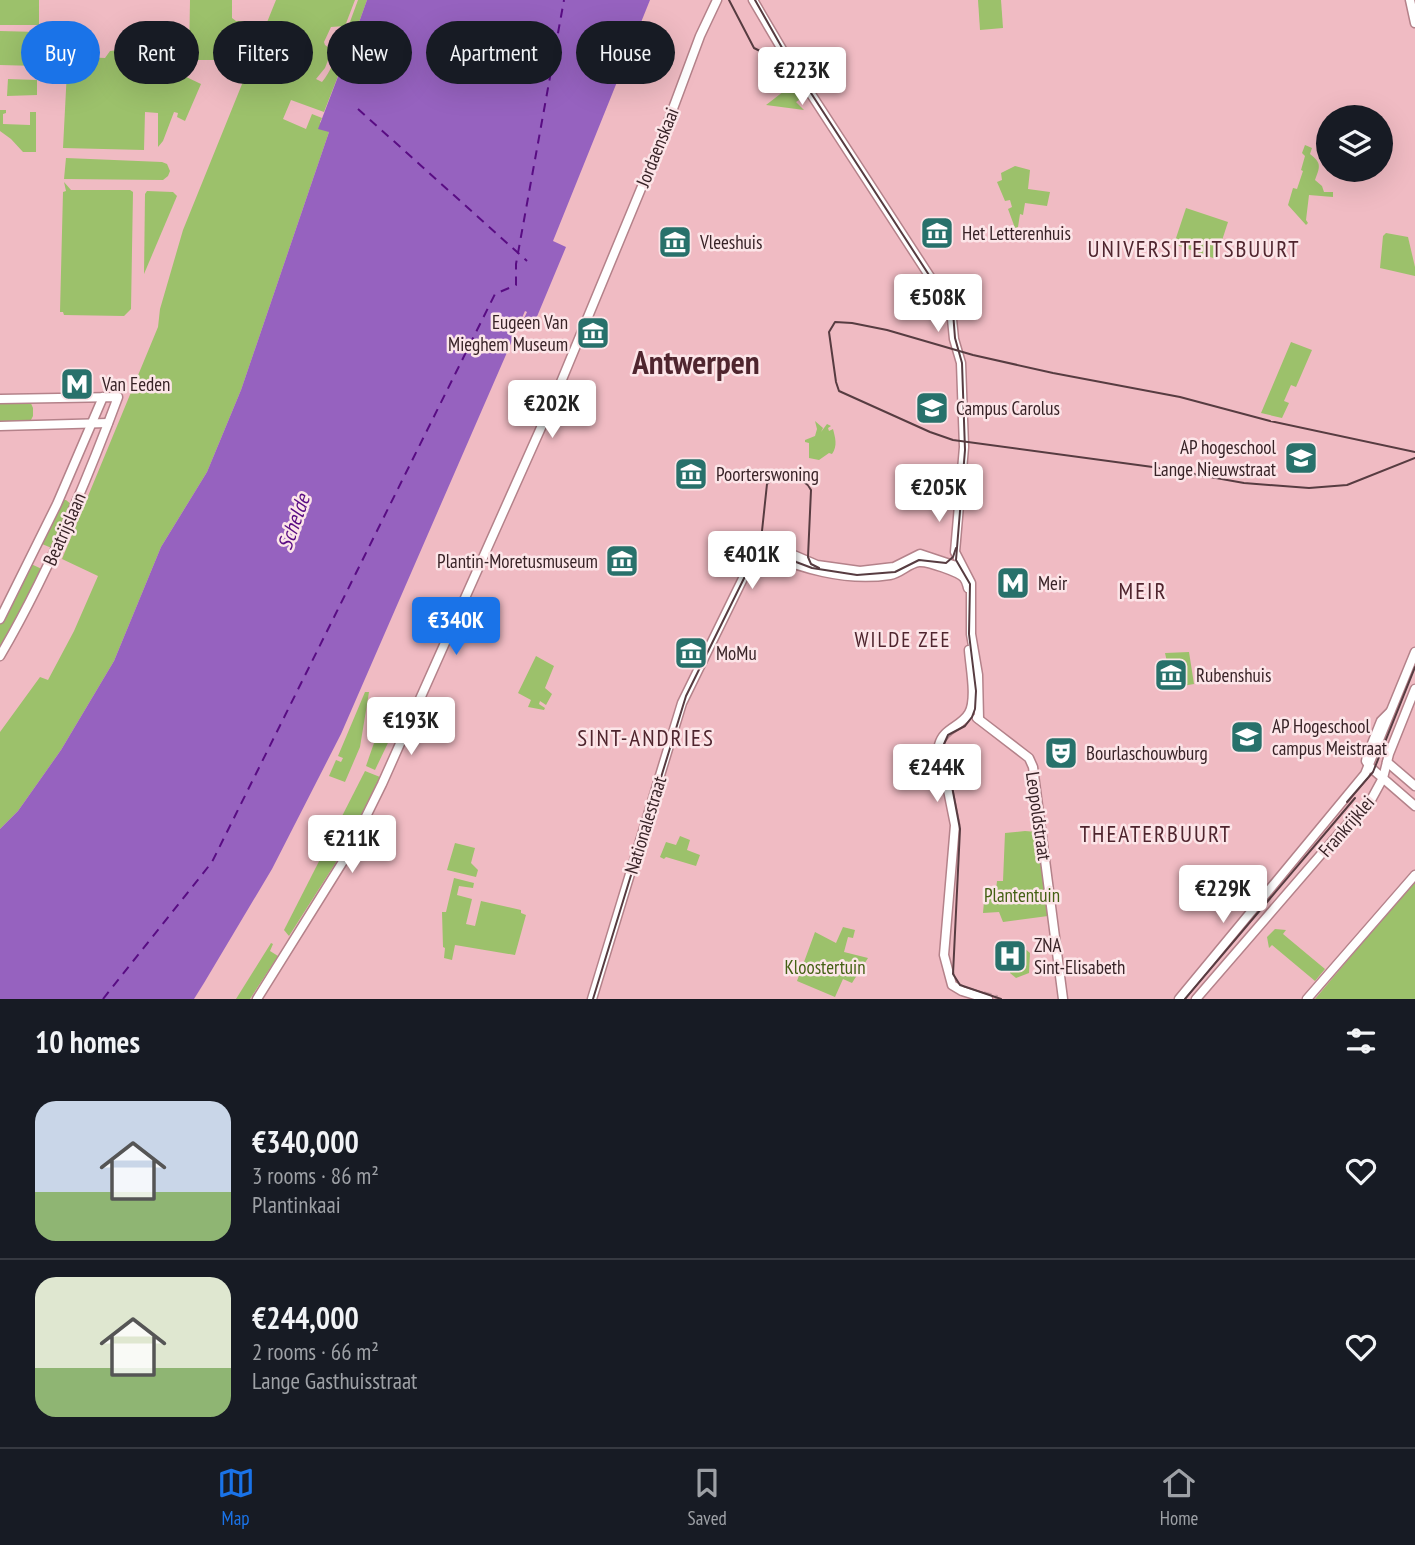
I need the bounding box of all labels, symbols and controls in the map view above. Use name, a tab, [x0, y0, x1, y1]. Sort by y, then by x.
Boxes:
chip: Buy	[21, 21, 100, 84]
chip: Rent	[114, 21, 199, 84]
chip: Filters	[213, 21, 313, 84]
chip: New	[327, 21, 412, 84]
chip: Apartment	[426, 21, 562, 84]
chip: House	[576, 21, 675, 84]
pin: €223K	[753, 48, 851, 107]
text: €223K	[774, 55, 830, 84]
street label: Jordaenskaai	[630, 104, 684, 191]
map controls	[1316, 105, 1393, 182]
button: layers	[1316, 105, 1393, 182]
museum icon: Het Letterenhuis	[918, 214, 956, 252]
place label: Het Letterenhuis	[962, 221, 1071, 245]
museum icon: Vleeshuis	[656, 223, 694, 261]
place label: Vleeshuis	[699, 230, 762, 254]
district label: UNIVERSITEITSBUURT	[1087, 234, 1301, 263]
pin: €508K	[889, 274, 987, 334]
text: €508K	[910, 282, 966, 311]
place label: Eugeen Van Mieghem Museum	[448, 310, 568, 356]
museum icon: Eugeen Van Mieghem Museum	[574, 314, 612, 352]
district label: Antwerpen	[631, 340, 760, 383]
metro station icon: Van Eeden	[58, 365, 96, 403]
place label: Van Eeden	[101, 372, 170, 396]
pin: €202K	[503, 380, 601, 440]
text: €202K	[524, 388, 580, 417]
school or university icon: Campus Carolus	[913, 389, 951, 427]
place label: Campus Carolus	[956, 396, 1060, 420]
place label: AP hogeschool Lange Nieuwstraat	[1153, 435, 1277, 481]
school or university icon: AP hogeschool Lange Nieuwstraat	[1282, 439, 1320, 477]
museum icon: Poorterswoning	[672, 455, 710, 493]
place label: Poorterswoning	[716, 462, 819, 486]
pin: €205K	[890, 464, 988, 524]
text: €205K	[911, 472, 967, 501]
street label: Beatrijslaan	[37, 489, 91, 569]
water label: Schelde	[271, 489, 316, 553]
pin: €401K	[703, 532, 801, 591]
text: €401K	[724, 539, 780, 568]
museum icon: Plantin-Moretusmuseum	[603, 542, 641, 580]
place label: Plantin-Moretusmuseum	[437, 549, 598, 573]
metro station icon: Meir	[994, 564, 1032, 602]
place label: Meir	[1038, 571, 1068, 595]
district label: MEIR	[1119, 576, 1167, 605]
pin: €340K	[407, 598, 505, 657]
text: €340K	[428, 605, 484, 634]
district label: WILDE ZEE	[854, 626, 952, 653]
museum icon: MoMu	[672, 634, 710, 672]
place label: MoMu	[716, 641, 757, 665]
museum icon: Rubenshuis	[1152, 656, 1190, 694]
place label: Rubenshuis	[1196, 663, 1271, 687]
pin: €193K	[362, 698, 460, 757]
text: €193K	[383, 705, 439, 734]
place label: AP Hogeschool campus Meistraat	[1272, 714, 1388, 760]
school or university icon: AP Hogeschool campus Meistraat	[1228, 718, 1266, 756]
district label: SINT-ANDRIES	[577, 723, 715, 752]
theatre icon: Bourlaschouwburg	[1042, 734, 1080, 772]
place label: Bourlaschouwburg	[1086, 741, 1208, 765]
pin: €244K	[888, 744, 986, 804]
text: €244K	[909, 752, 965, 781]
street label: Leopoldstraat	[1021, 770, 1057, 863]
street label: Nationalestraat	[619, 773, 671, 877]
street label: Frankrijklei	[1313, 790, 1379, 862]
pin: €211K	[303, 816, 401, 875]
district label: THEATERBUURT	[1080, 819, 1232, 848]
text: €211K	[324, 823, 380, 852]
pin: €229K	[1174, 866, 1272, 925]
text: €229K	[1195, 873, 1251, 902]
park label: Plantentuin	[984, 883, 1060, 907]
place label: ZNA Sint-Elisabeth	[1034, 933, 1125, 979]
hospital icon: ZNA Sint-Elisabeth	[991, 937, 1029, 975]
park label: Kloostertuin	[784, 955, 866, 979]
text: 10 homes	[35, 1022, 140, 1061]
icon: filters	[1342, 1022, 1380, 1060]
text: €340,000	[252, 1122, 359, 1161]
icon: home	[91, 1129, 175, 1213]
icon: heart	[1342, 1152, 1380, 1190]
text: 3 rooms · 86 m²	[252, 1161, 379, 1190]
text: Plantinkaai	[252, 1190, 341, 1219]
text: €244,000	[252, 1298, 359, 1337]
icon: home	[91, 1305, 175, 1389]
icon: heart	[1342, 1328, 1380, 1366]
text: 2 rooms · 66 m²	[252, 1337, 379, 1366]
text: Lange Gasthuisstraat	[252, 1366, 417, 1395]
tab: Map	[217, 1464, 255, 1530]
tab: Saved	[688, 1464, 727, 1530]
tab: Home	[1160, 1464, 1198, 1530]

